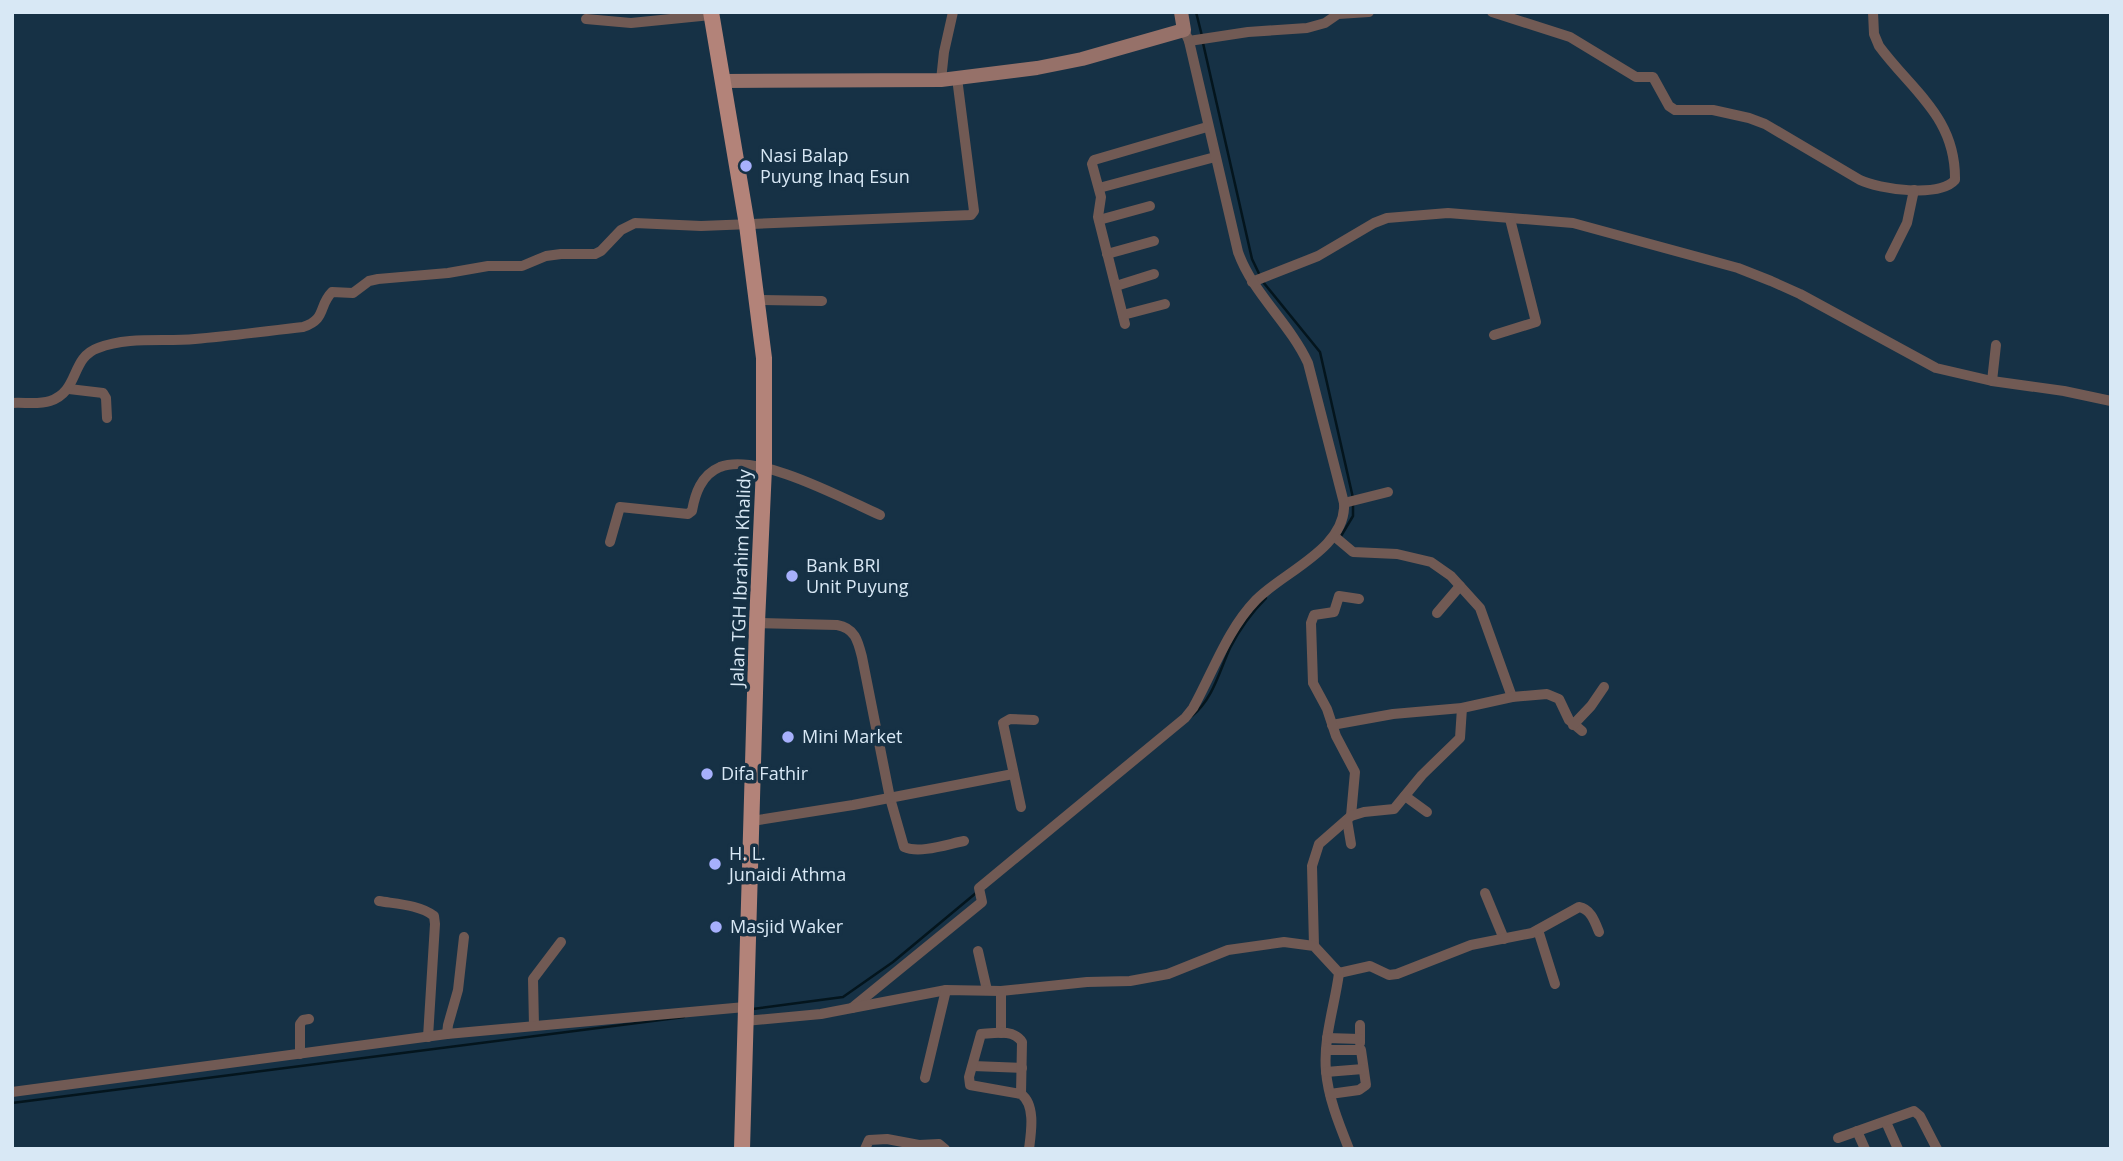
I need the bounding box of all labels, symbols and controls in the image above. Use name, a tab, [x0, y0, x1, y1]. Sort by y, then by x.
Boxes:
place label: Nasi Balap Puyung Inaq Esun	[760, 143, 910, 188]
marker: Nasi Balap Puyung Inaq Esun	[738, 158, 754, 174]
street label: Jalan TGH Ibrahim Khalidy	[724, 468, 756, 689]
place label: Bank BRI Unit Puyung	[806, 553, 909, 598]
marker: Bank BRI Unit Puyung	[784, 568, 800, 584]
place label: Mini Market	[802, 724, 903, 748]
marker: Mini Market	[780, 729, 796, 745]
place label: Difa Fathir	[721, 761, 809, 785]
marker: Difa Fathir	[699, 766, 715, 782]
place label: H. L. Junaidi Athma	[727, 841, 846, 886]
marker: H. L. Junaidi Athma	[707, 856, 723, 872]
place label: Masjid Waker	[730, 914, 844, 938]
marker: Masjid Waker	[708, 919, 724, 935]

